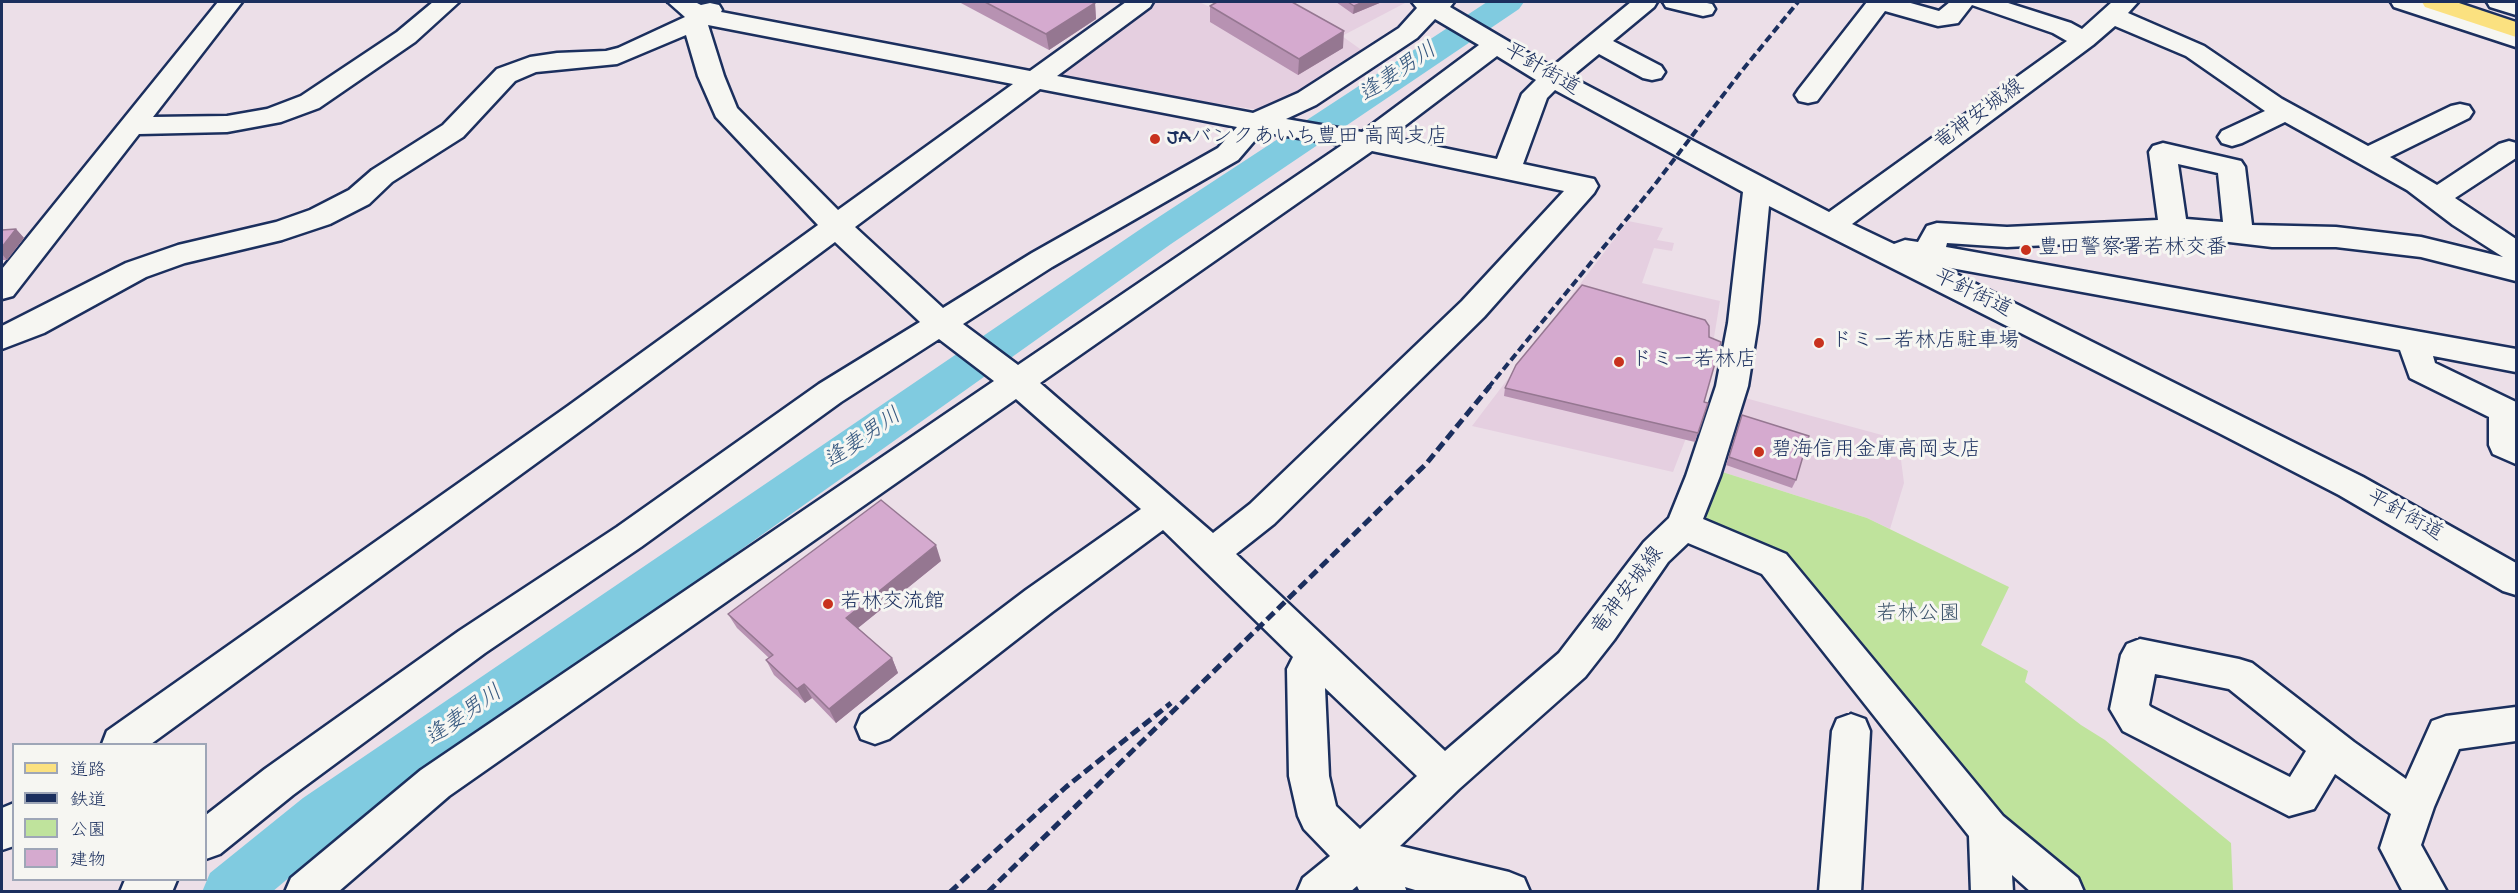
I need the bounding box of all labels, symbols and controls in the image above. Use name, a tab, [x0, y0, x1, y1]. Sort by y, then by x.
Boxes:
water label: 逢妻男川	[1355, 38, 1443, 110]
street label: 平針街道	[1498, 39, 1584, 103]
street label: 竜神安城線	[1930, 75, 2030, 157]
place label: JAバンクあいち豊田 高岡支店	[1167, 126, 1447, 152]
marker: JAバンクあいち豊田 高岡支店	[1148, 132, 1162, 146]
place label: 豊田警察署若林交番	[2038, 237, 2227, 263]
marker: 豊田警察署若林交番	[2019, 243, 2033, 257]
street label: 平針街道	[1929, 265, 2015, 325]
place label: ドミー若林店駐車場	[1831, 330, 2020, 356]
marker: ドミー若林店駐車場	[1812, 336, 1826, 350]
place label: ドミー若林店	[1631, 349, 1757, 375]
marker: ドミー若林店	[1612, 355, 1626, 369]
water label: 逢妻男川	[820, 404, 908, 476]
place label: 碧海信用金庫高岡支店	[1771, 439, 1981, 465]
marker: 碧海信用金庫高岡支店	[1752, 445, 1766, 459]
street label: 平針街道	[2361, 486, 2447, 548]
street label: 竜神安城線	[1587, 542, 1671, 642]
place label: 若林交流館	[840, 591, 945, 617]
marker: 若林交流館	[821, 597, 835, 611]
park label: 若林公園	[1876, 603, 1960, 629]
water label: 逢妻男川	[421, 681, 509, 753]
legend	[12, 743, 207, 881]
text: 道路	[70, 761, 106, 782]
text: 鉄道	[70, 791, 106, 812]
text: 公園	[70, 821, 106, 842]
text: 建物	[70, 851, 106, 872]

